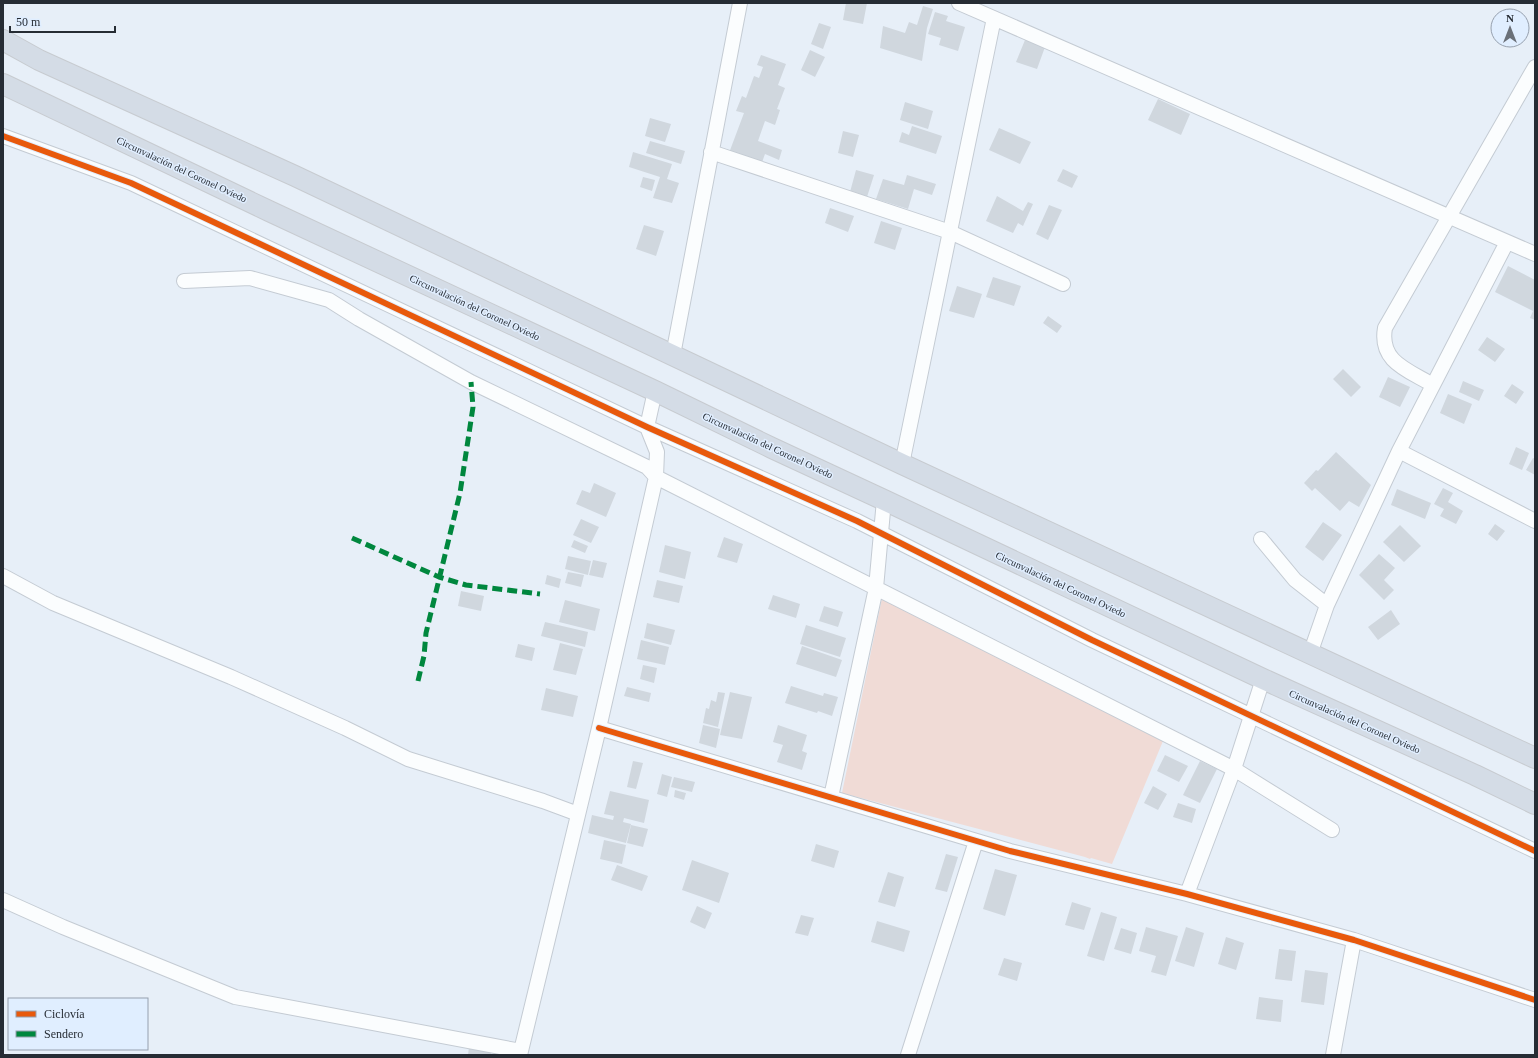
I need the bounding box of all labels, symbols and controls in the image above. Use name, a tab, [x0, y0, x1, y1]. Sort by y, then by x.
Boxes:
scale bar	[10, 8, 115, 34]
north arrow	[1490, 8, 1530, 48]
text: N	[1506, 12, 1514, 24]
text: 50 m	[16, 15, 41, 29]
street label: Circunvalación del Coronel Oviedo	[115, 134, 249, 205]
street label: Circunvalación del Coronel Oviedo	[408, 272, 542, 343]
street label: Circunvalación del Coronel Oviedo	[701, 410, 835, 481]
street label: Circunvalación del Coronel Oviedo	[994, 549, 1128, 620]
street label: Circunvalación del Coronel Oviedo	[1287, 687, 1422, 755]
legend	[8, 998, 148, 1050]
text: Ciclovía	[44, 1007, 85, 1021]
text: Sendero	[44, 1027, 83, 1041]

